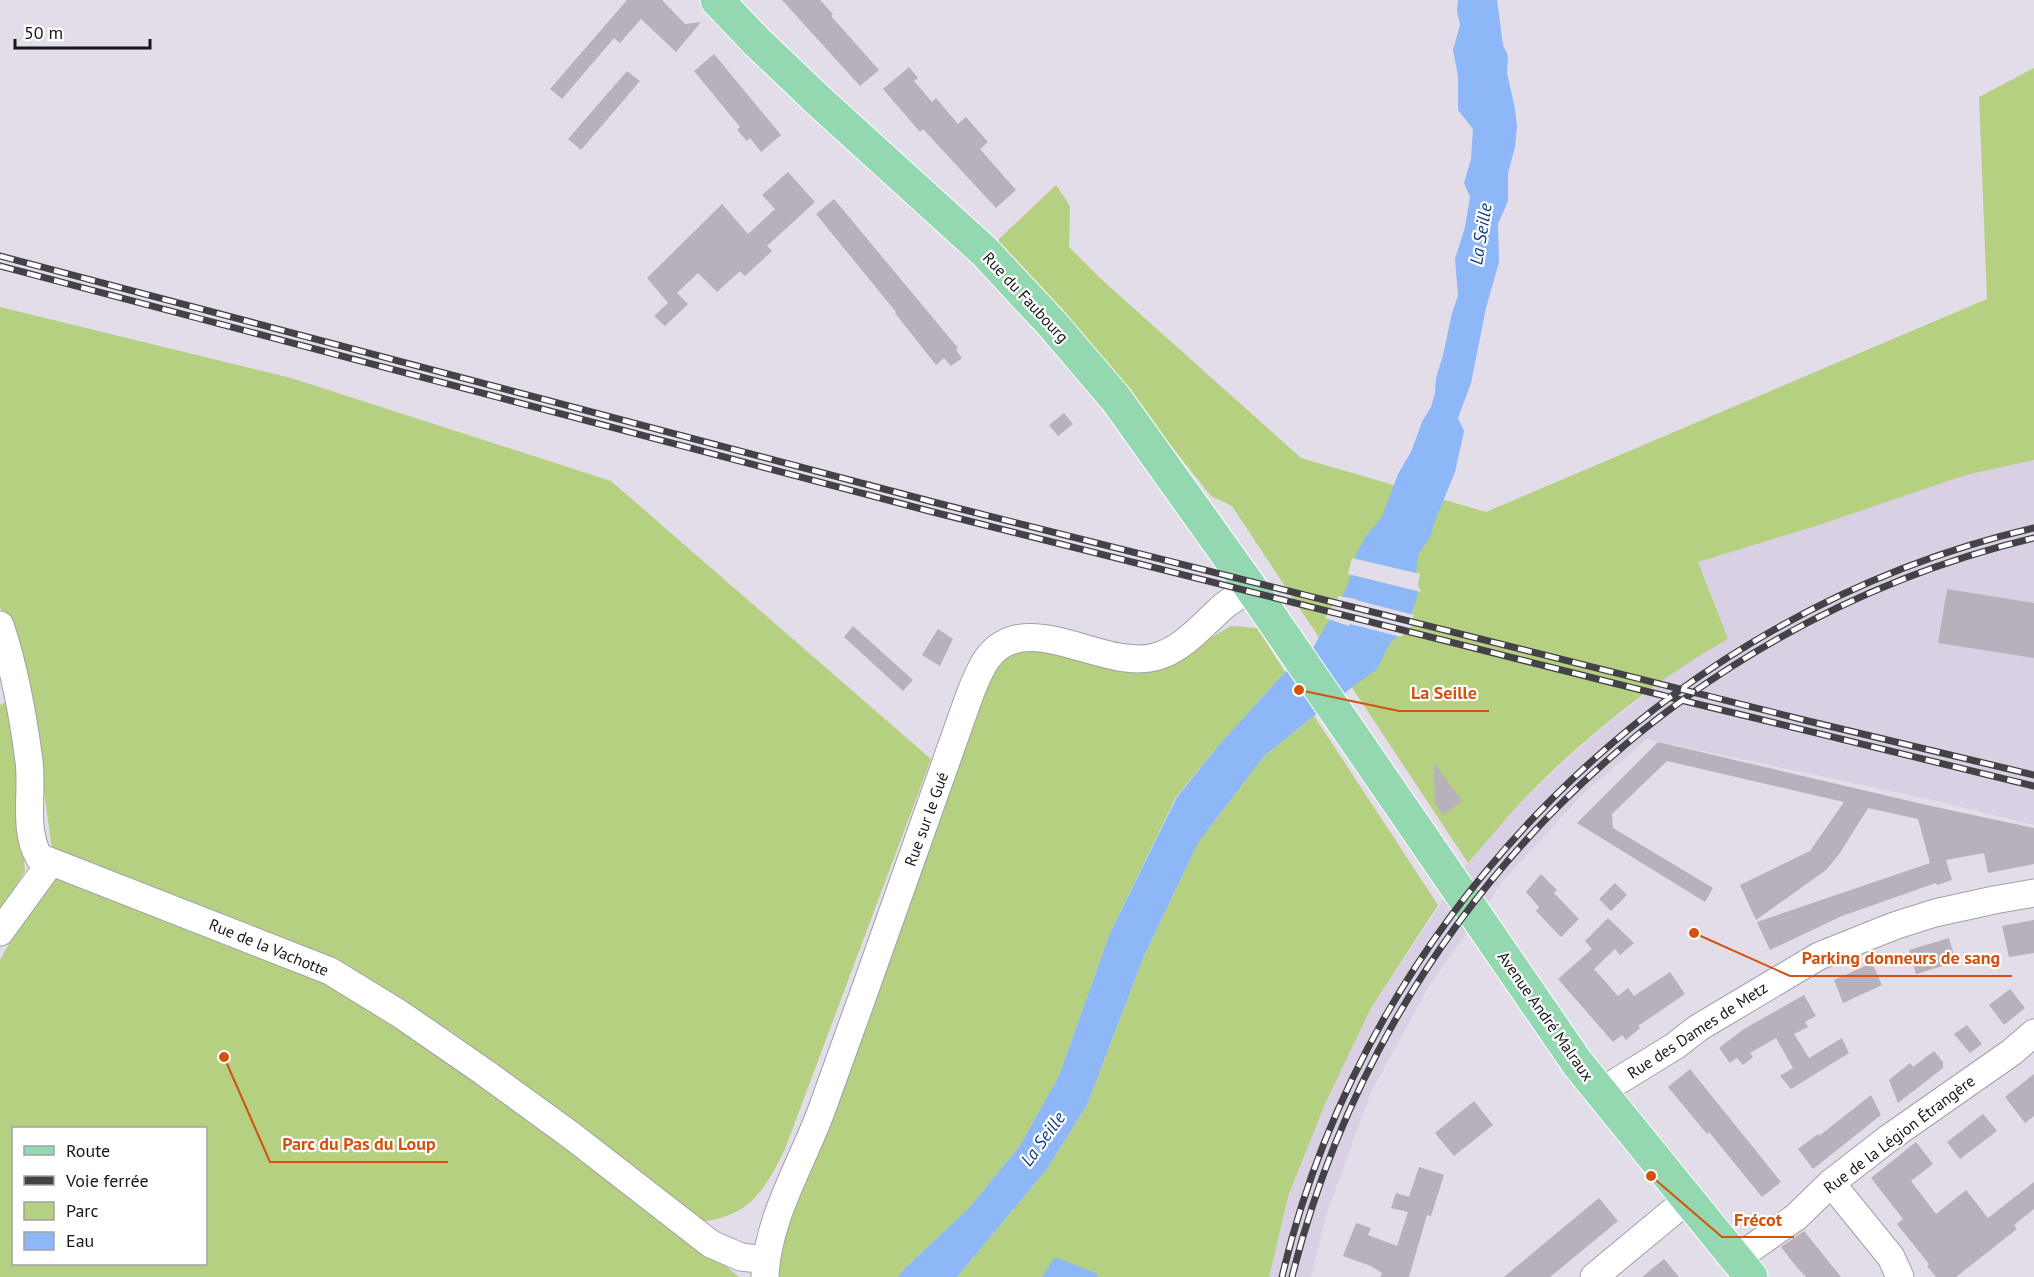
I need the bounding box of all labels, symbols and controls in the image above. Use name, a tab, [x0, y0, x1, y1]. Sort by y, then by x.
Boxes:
scale bar	[15, 12, 150, 50]
text: 50 m	[24, 21, 63, 44]
water label: La Seille	[1464, 201, 1497, 266]
street label: Rue du Faubourg	[979, 248, 1073, 346]
callout: La Seille	[1399, 675, 1489, 711]
text: La Seille	[1411, 681, 1477, 704]
street label: Rue sur le Gué	[900, 769, 952, 869]
street label: Rue de la Vachotte	[206, 914, 332, 980]
callout: Parking donneurs de sang	[1790, 940, 2012, 976]
text: Parking donneurs de sang	[1802, 946, 2000, 969]
street label: Avenue André Malraux	[1494, 947, 1598, 1085]
street label: Rue des Dames de Metz	[1623, 977, 1771, 1083]
street label: Rue de la Légion Étrangère	[1819, 1071, 1979, 1197]
water label: La Seille	[1015, 1106, 1070, 1171]
callout: Parc du Pas du Loup	[270, 1126, 448, 1162]
legend	[12, 1127, 207, 1265]
text: Parc du Pas du Loup	[282, 1132, 436, 1155]
text: Route	[66, 1139, 110, 1162]
text: Voie ferrée	[65, 1169, 149, 1192]
text: Parc	[66, 1199, 99, 1222]
callout: Frécot	[1722, 1201, 1794, 1237]
text: Frécot	[1734, 1208, 1783, 1231]
text: Eau	[66, 1229, 94, 1252]

